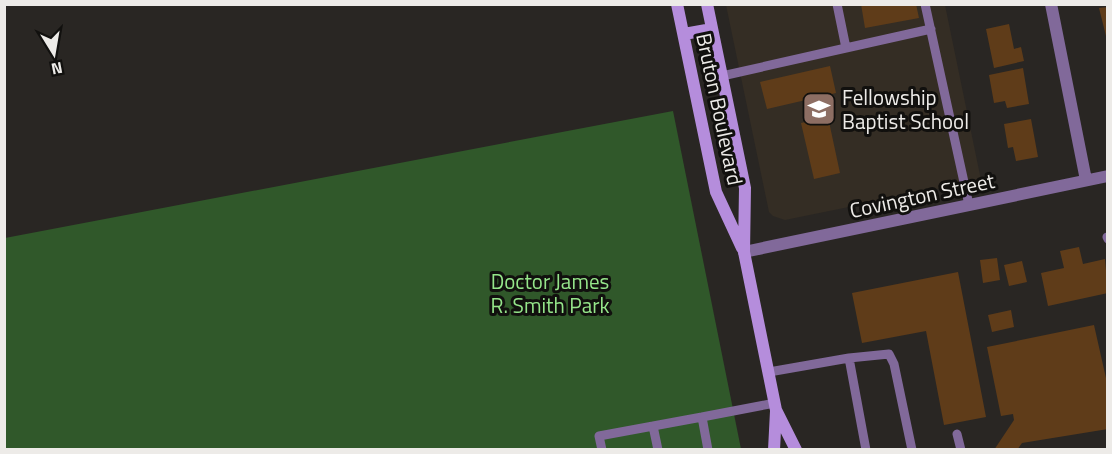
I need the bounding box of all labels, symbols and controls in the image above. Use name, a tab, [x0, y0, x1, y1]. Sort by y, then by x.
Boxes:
north arrow	[24, 24, 84, 84]
street label: Bruton Boulevard	[688, 30, 752, 188]
text: N	[49, 56, 65, 82]
place label: Fellowship Baptist School	[842, 81, 969, 137]
school or university icon: Fellowship Baptist School	[801, 91, 837, 127]
street label: Covington Street	[847, 164, 998, 226]
park label: Doctor James R. Smith Park	[490, 265, 610, 321]

